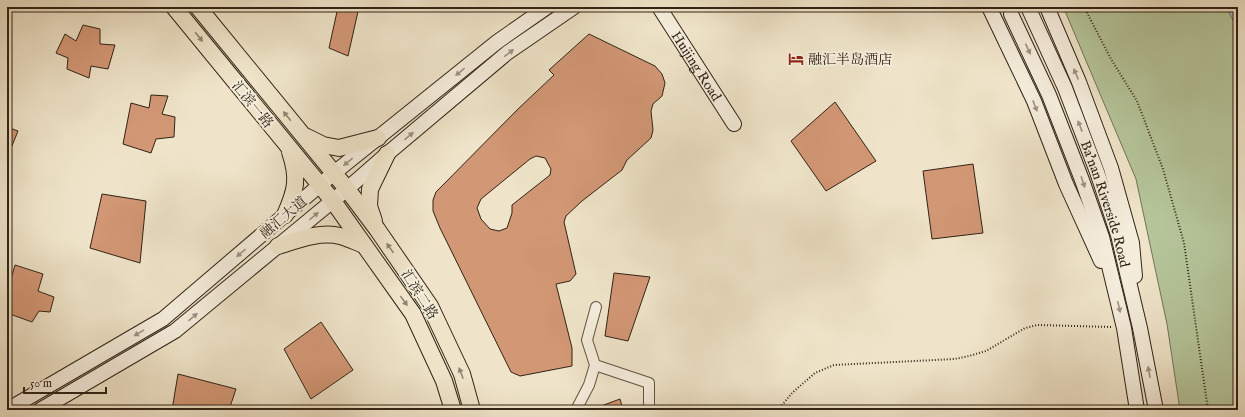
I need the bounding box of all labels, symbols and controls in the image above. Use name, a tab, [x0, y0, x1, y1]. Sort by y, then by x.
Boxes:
street label: Huijing Road	[667, 28, 725, 105]
one-way arrow	[194, 32, 203, 43]
one-way arrow	[1025, 44, 1031, 55]
one-way arrow	[503, 49, 514, 57]
hotel icon: 融汇半岛酒店	[787, 50, 805, 68]
place label: 融汇半岛酒店	[808, 51, 892, 69]
one-way arrow	[454, 68, 465, 76]
one-way arrow	[1073, 69, 1079, 80]
street label: 汇滨一路	[228, 77, 277, 132]
one-way arrow	[1033, 100, 1039, 112]
one-way arrow	[283, 110, 291, 121]
one-way arrow	[1076, 119, 1082, 131]
one-way arrow	[403, 132, 414, 141]
street label: Ba'nan Riverside Road	[1076, 138, 1133, 270]
one-way arrow	[342, 158, 353, 167]
one-way arrow	[1080, 177, 1086, 189]
street label: 融汇大道	[256, 193, 311, 243]
one-way arrow	[309, 212, 320, 221]
one-way arrow	[386, 243, 394, 253]
one-way arrow	[235, 248, 246, 257]
street label: 汇滨二路	[397, 266, 442, 323]
one-way arrow	[400, 296, 408, 306]
one-way arrow	[1116, 301, 1122, 313]
one-way arrow	[187, 312, 198, 321]
one-way arrow	[133, 330, 145, 337]
one-way arrow	[1145, 366, 1151, 378]
one-way arrow	[458, 367, 464, 378]
scale bar	[24, 369, 106, 395]
text: 50 m	[30, 376, 52, 391]

